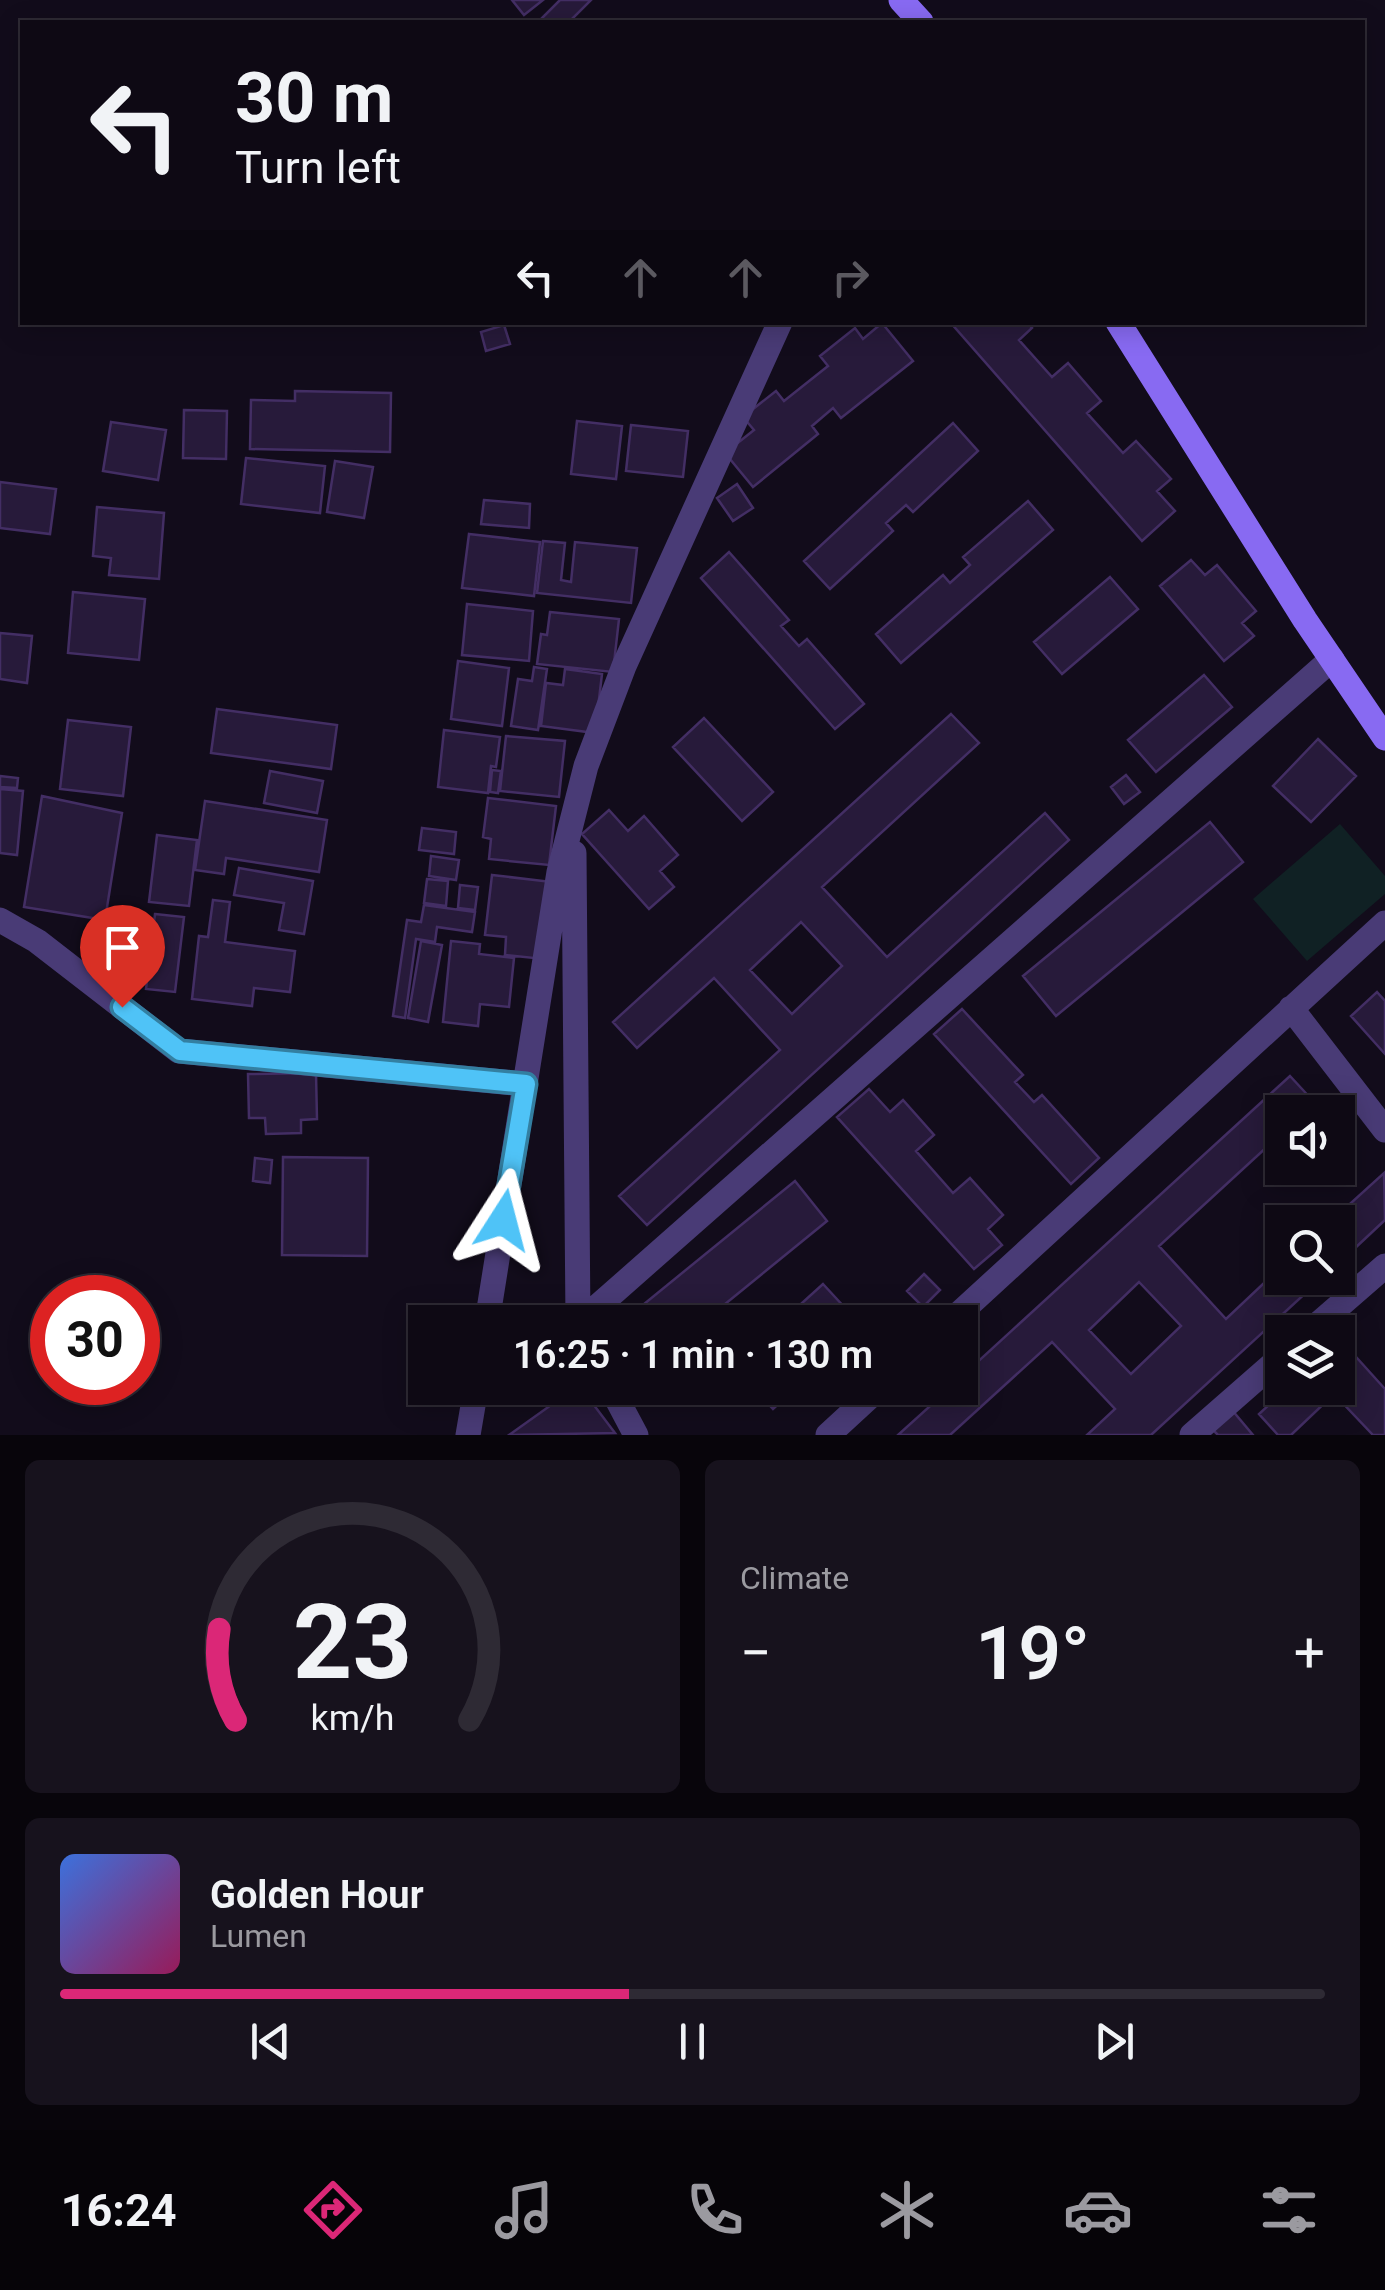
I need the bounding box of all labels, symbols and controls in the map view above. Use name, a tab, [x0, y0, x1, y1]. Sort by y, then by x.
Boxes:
text: 30 m	[235, 57, 393, 139]
icon: left	[70, 60, 200, 190]
text: Turn left	[235, 141, 401, 194]
icon: left	[508, 250, 563, 305]
icon: ahead	[613, 250, 668, 305]
icon: ahead	[718, 250, 773, 305]
icon: right	[823, 250, 878, 305]
pin	[80, 905, 165, 1008]
icon: arrive	[95, 920, 150, 975]
map controls	[1265, 1095, 1355, 1405]
button: sound	[1265, 1095, 1355, 1185]
position arrow	[451, 1168, 555, 1272]
button: search	[1265, 1205, 1355, 1295]
speed limit sign: 30	[30, 1275, 160, 1405]
button: layers	[1265, 1315, 1355, 1405]
text: 16:25 · 1 min · 130 m	[513, 1333, 873, 1377]
text: Climate	[740, 1559, 849, 1597]
text: 23	[293, 1582, 412, 1703]
text: 19°	[975, 1609, 1090, 1697]
text: −	[740, 1621, 771, 1685]
text: +	[1294, 1621, 1325, 1685]
text: km/h	[311, 1697, 394, 1739]
text: Golden Hour	[210, 1873, 424, 1917]
text: Lumen	[210, 1917, 307, 1955]
icon: previous	[243, 2014, 298, 2069]
icon: pause	[665, 2014, 720, 2069]
icon: next	[1087, 2014, 1142, 2069]
icon: directions	[298, 2175, 368, 2245]
icon: music	[489, 2175, 559, 2245]
icon: phone	[680, 2175, 750, 2245]
icon: climate	[872, 2175, 942, 2245]
icon: car	[1063, 2175, 1133, 2245]
icon: filters	[1254, 2175, 1324, 2245]
text: 16:24	[61, 2184, 177, 2237]

